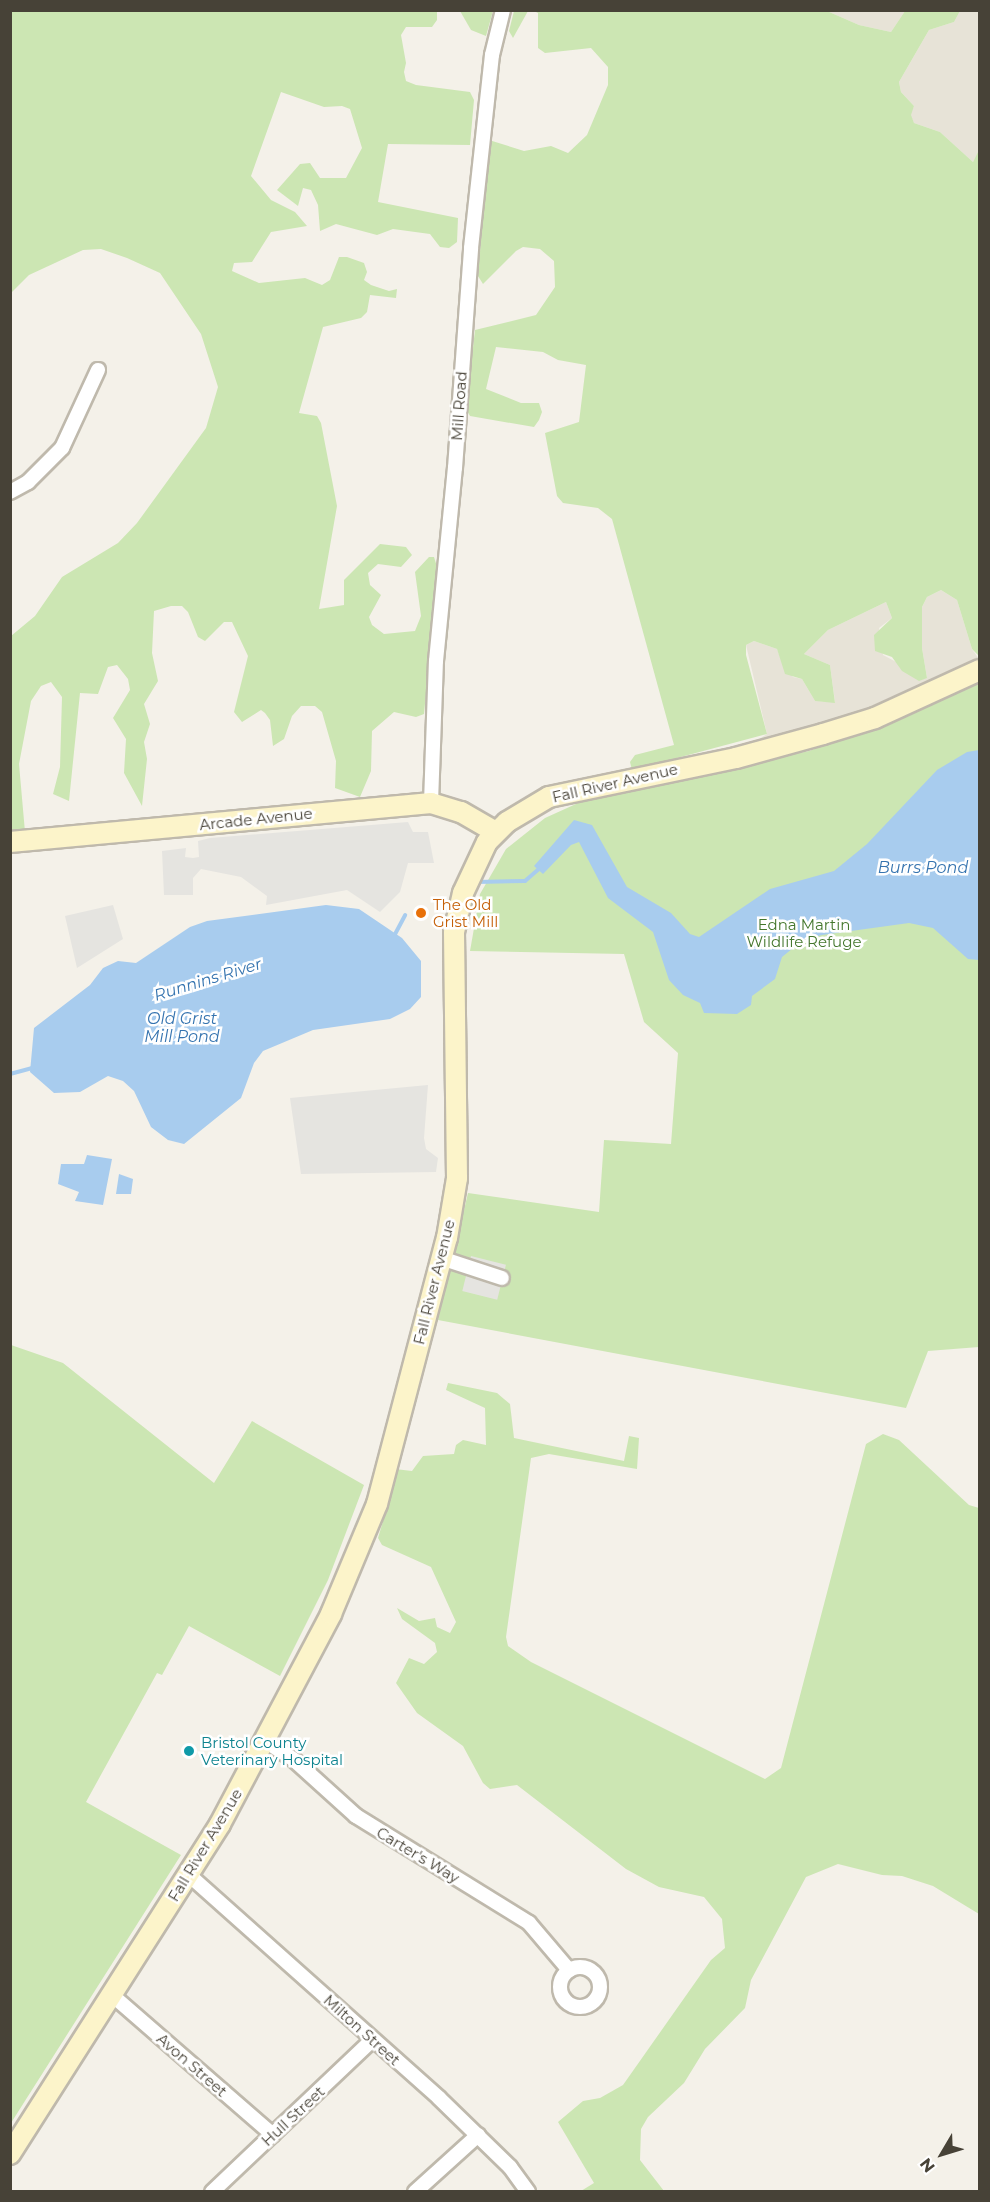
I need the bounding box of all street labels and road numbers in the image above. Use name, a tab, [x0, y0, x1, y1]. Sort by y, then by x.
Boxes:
street label: Mill Road	[448, 371, 470, 441]
street label: Fall River Avenue	[550, 760, 680, 806]
street label: Arcade Avenue	[199, 804, 313, 834]
street label: Fall River Avenue	[410, 1218, 458, 1346]
street label: Fall River Avenue	[164, 1785, 246, 1905]
street label: Carter's Way	[373, 1823, 463, 1887]
street label: Milton Street	[320, 1991, 404, 2069]
street label: Avon Street	[153, 2030, 231, 2100]
street label: Hull Street	[258, 2082, 328, 2150]

